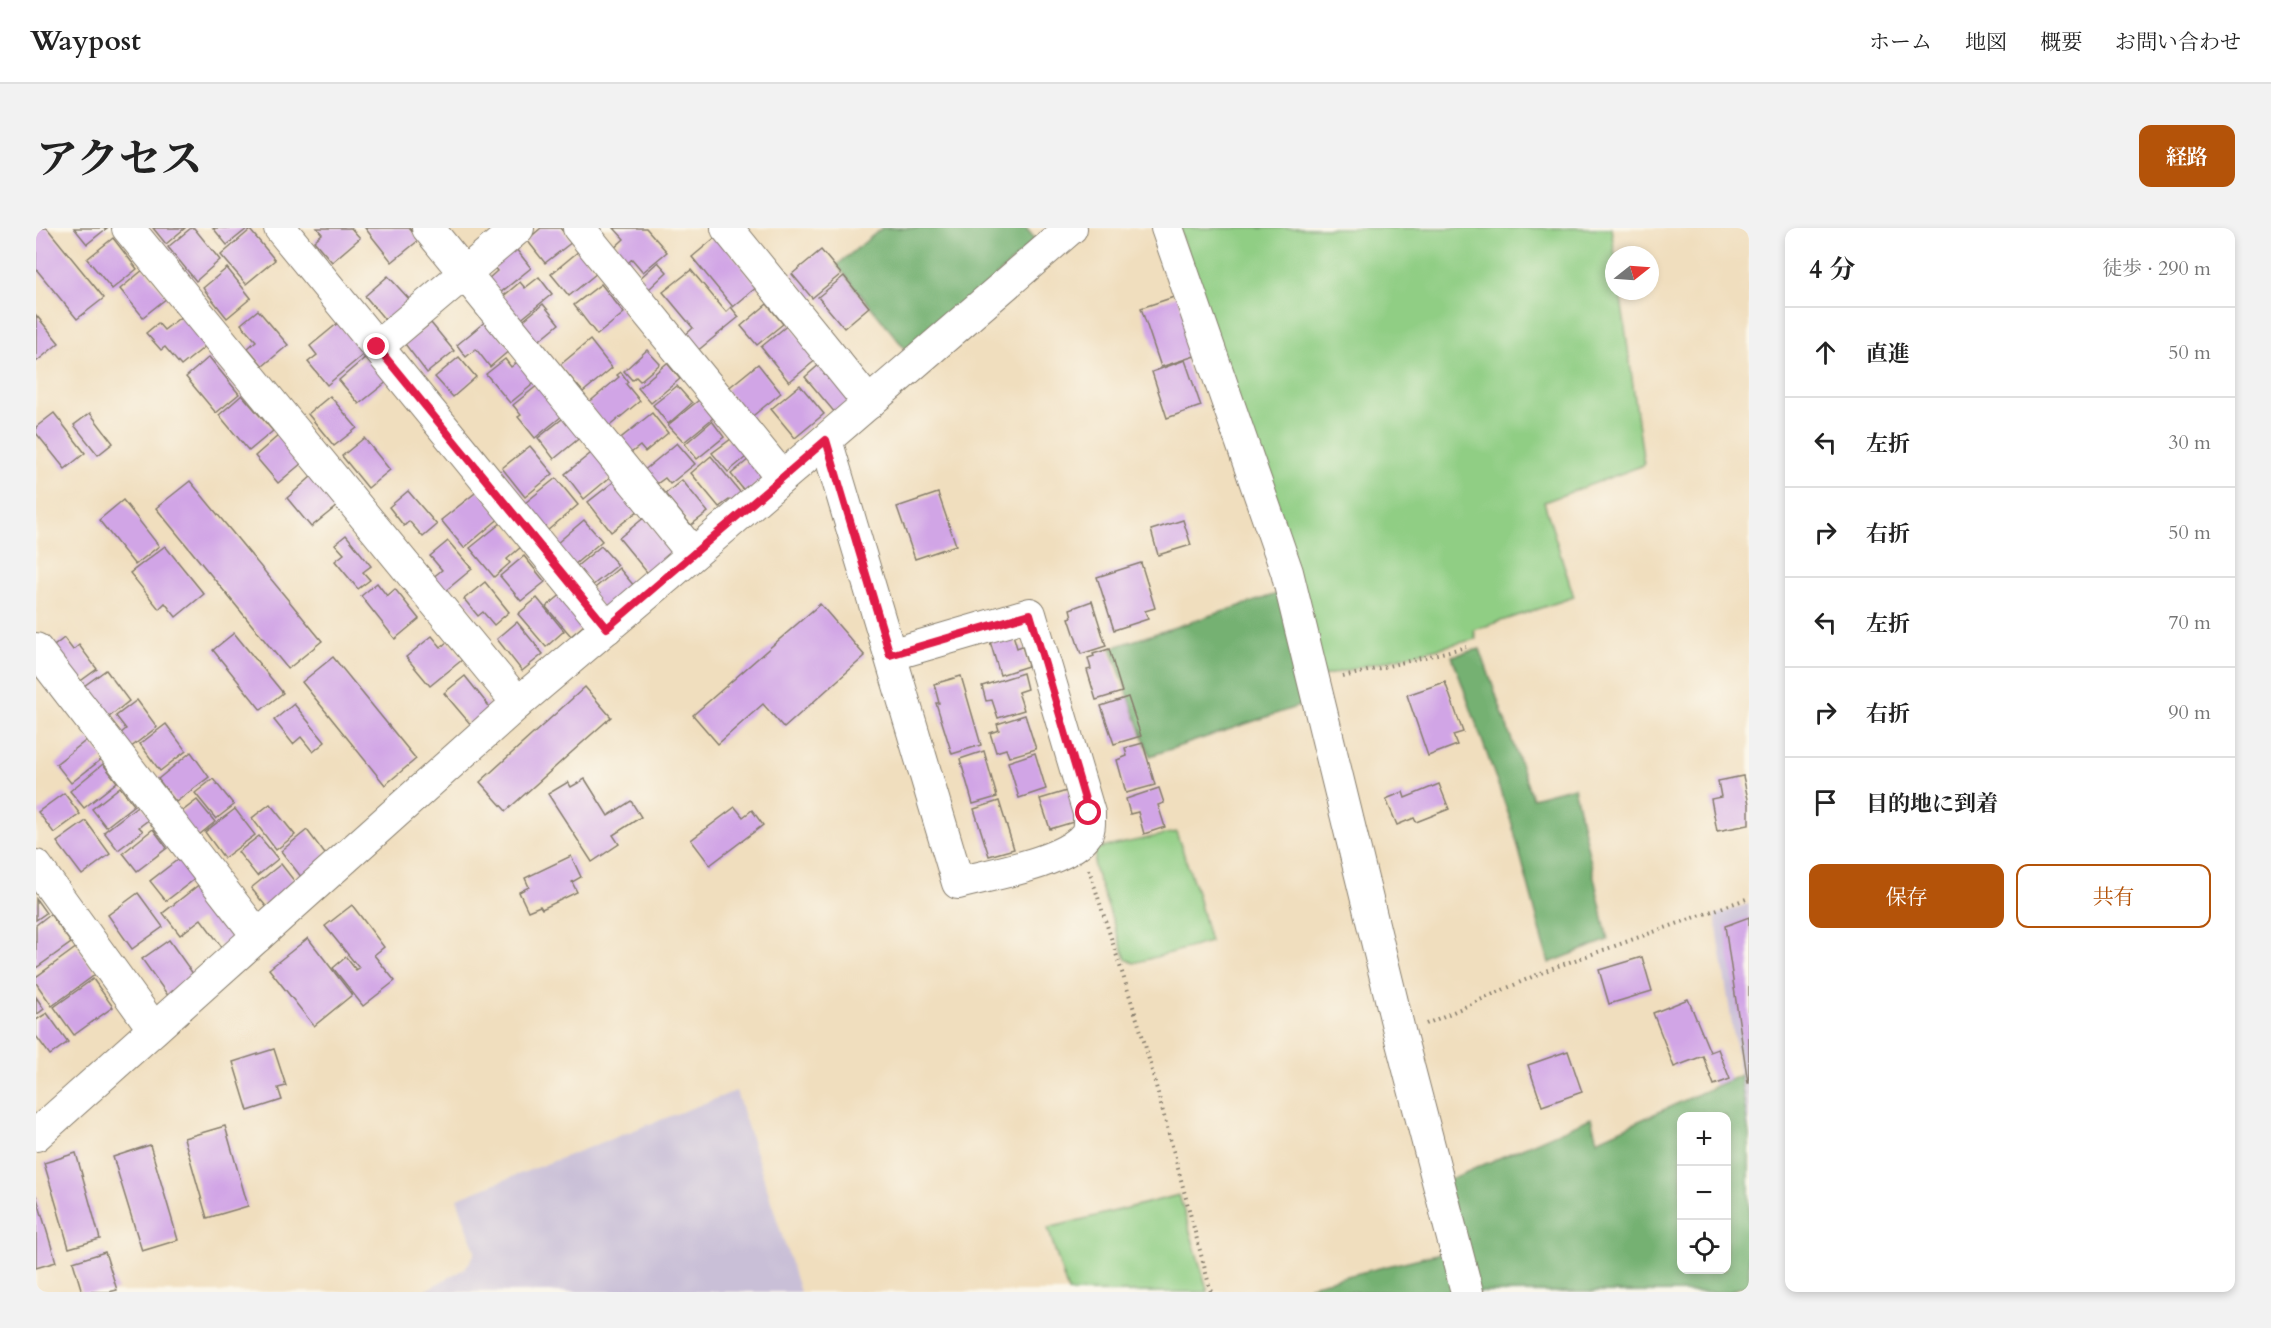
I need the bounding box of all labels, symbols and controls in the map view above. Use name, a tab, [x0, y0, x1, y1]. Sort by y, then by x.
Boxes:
text: Waypost	[30, 22, 141, 60]
text: ホーム	[1869, 28, 1932, 57]
text: 地図	[1965, 28, 2007, 57]
text: 概要	[2040, 28, 2082, 57]
text: お問い合わせ	[2115, 28, 2241, 57]
button: 経路	[2139, 125, 2235, 187]
text: アクセス	[36, 131, 203, 188]
north arrow	[1605, 246, 1659, 300]
text: 4 分	[1809, 252, 1855, 287]
text: 徒歩 · 290 m	[2102, 255, 2211, 282]
route end	[363, 333, 389, 359]
icon: ahead	[1809, 336, 1842, 369]
text: 直進	[1866, 339, 1910, 369]
text: 50 m	[2168, 339, 2211, 366]
icon: left	[1809, 426, 1842, 459]
text: 左折	[1866, 429, 1910, 459]
text: 30 m	[2168, 429, 2211, 456]
icon: right	[1809, 516, 1842, 549]
text: 右折	[1866, 519, 1910, 549]
text: 50 m	[2168, 519, 2211, 546]
icon: left	[1809, 606, 1842, 639]
text: 左折	[1866, 609, 1910, 639]
text: 70 m	[2168, 609, 2211, 636]
icon: right	[1809, 696, 1842, 729]
text: 右折	[1866, 699, 1910, 729]
text: 90 m	[2168, 699, 2211, 726]
icon: arrive	[1809, 786, 1842, 819]
text: 目的地に到着	[1866, 789, 1998, 819]
route start	[1075, 799, 1101, 825]
button: 保存	[1809, 864, 2004, 928]
button: 共有	[2016, 864, 2211, 928]
map controls	[1677, 1112, 1731, 1274]
button: +	[1677, 1112, 1731, 1166]
button: −	[1677, 1166, 1731, 1220]
button: locate	[1677, 1220, 1731, 1274]

